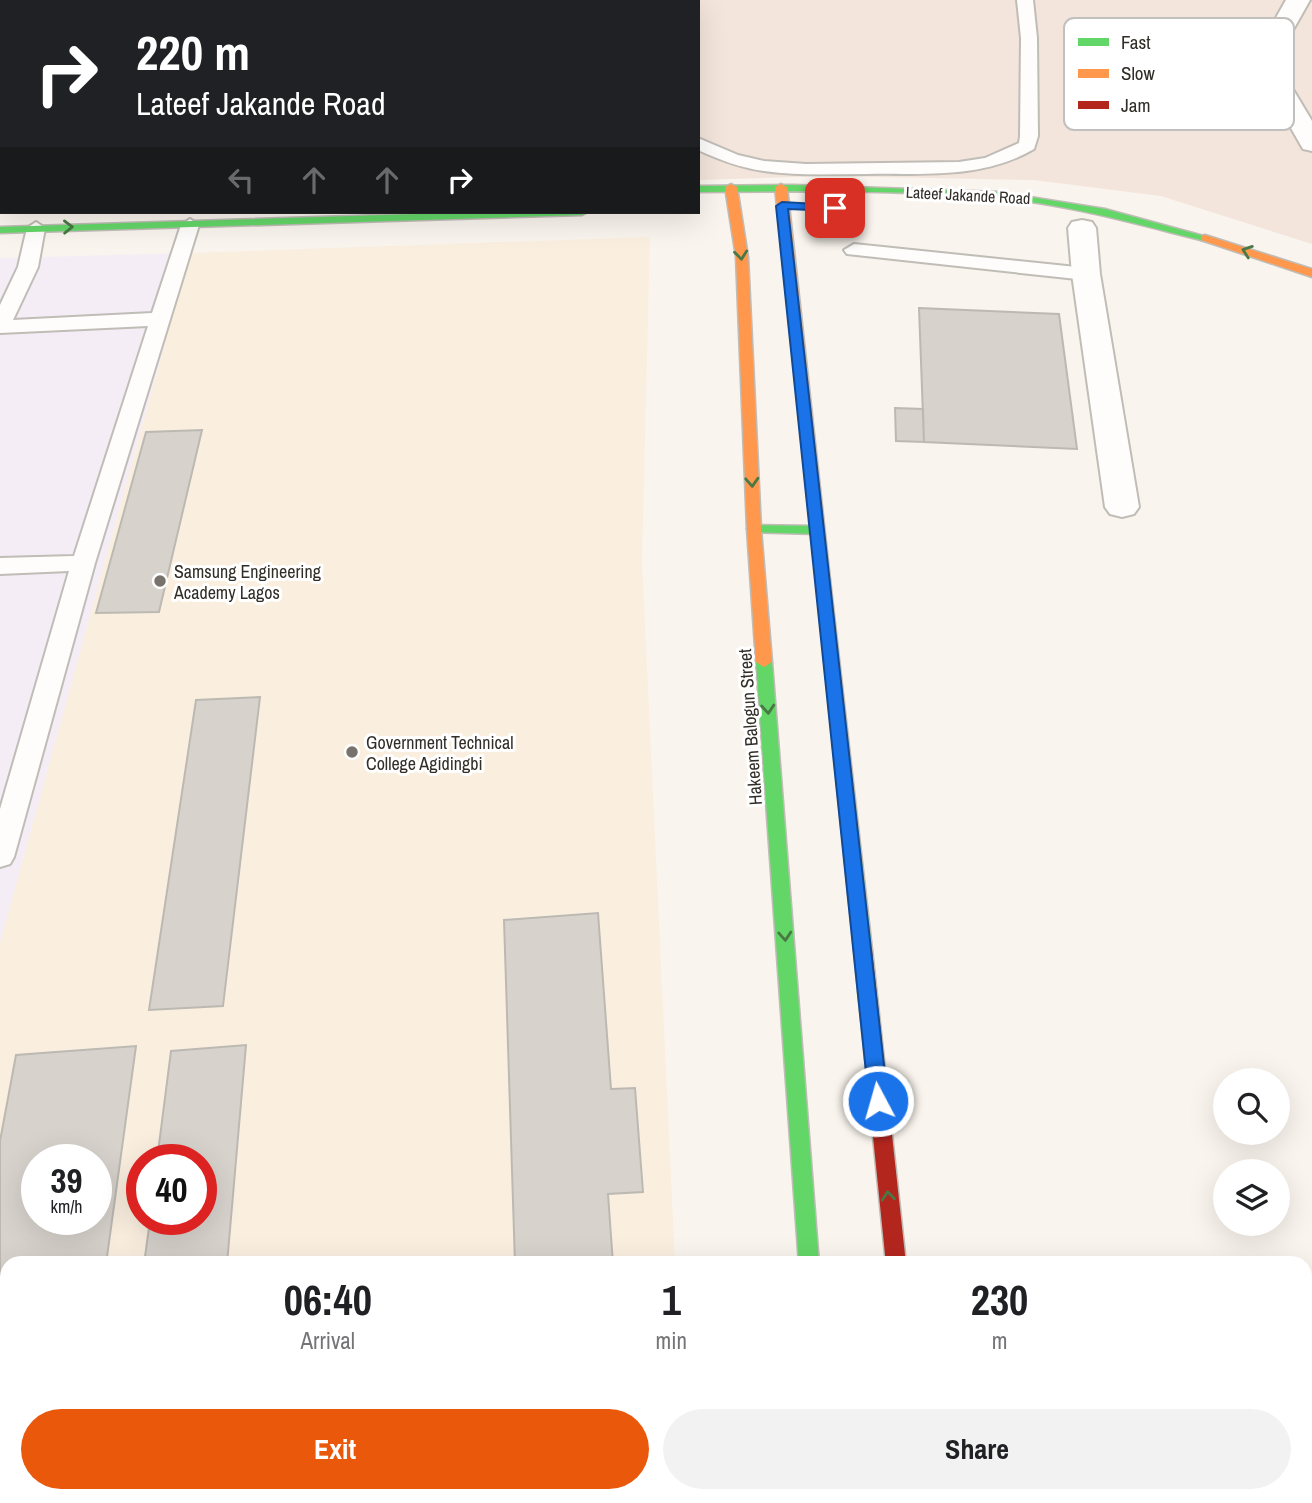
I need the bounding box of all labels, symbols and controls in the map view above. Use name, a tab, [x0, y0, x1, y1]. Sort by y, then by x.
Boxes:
legend	[1064, 18, 1294, 130]
text: 220 m	[136, 19, 250, 85]
icon: right	[21, 28, 112, 119]
text: Fast	[1121, 29, 1151, 55]
text: Slow	[1121, 60, 1156, 86]
text: Lateef Jakande Road	[136, 82, 385, 125]
text: Jam	[1121, 92, 1150, 118]
icon: left	[222, 161, 260, 199]
icon: ahead	[295, 161, 333, 199]
icon: ahead	[368, 161, 406, 199]
icon: right	[441, 161, 479, 199]
pin	[805, 178, 865, 238]
street label: Lateef Jakande Road	[905, 181, 1031, 209]
icon: arrive	[816, 189, 854, 227]
one-way arrow	[63, 219, 74, 235]
one-way arrow	[1242, 245, 1254, 259]
one-way arrow	[733, 249, 748, 261]
one-way arrow	[745, 477, 760, 488]
place label: Samsung Engineering Academy Lagos	[173, 559, 322, 605]
marker: Samsung Engineering Academy Lagos	[152, 573, 168, 589]
street label: Hakeem Balogun Street	[732, 648, 768, 806]
one-way arrow	[760, 704, 775, 715]
place label: Government Technical College Agidingbi	[366, 730, 513, 776]
marker: Government Technical College Agidingbi	[344, 744, 360, 760]
one-way arrow	[777, 931, 792, 942]
position arrow	[841, 1064, 915, 1138]
map controls	[1213, 1068, 1290, 1236]
button: search	[1213, 1068, 1290, 1145]
speed limit sign: 40	[126, 1144, 217, 1235]
text: 39	[51, 1157, 82, 1204]
button: layers	[1213, 1159, 1290, 1236]
one-way arrow	[881, 1190, 896, 1201]
text: km/h	[51, 1194, 83, 1219]
text: 06:40	[284, 1272, 372, 1328]
text: 1	[662, 1272, 681, 1328]
text: 230	[971, 1272, 1028, 1328]
text: Arrival	[301, 1325, 355, 1356]
text: min	[656, 1325, 687, 1356]
text: m	[992, 1325, 1007, 1356]
button: Exit	[21, 1409, 649, 1489]
button: Share	[663, 1409, 1291, 1489]

